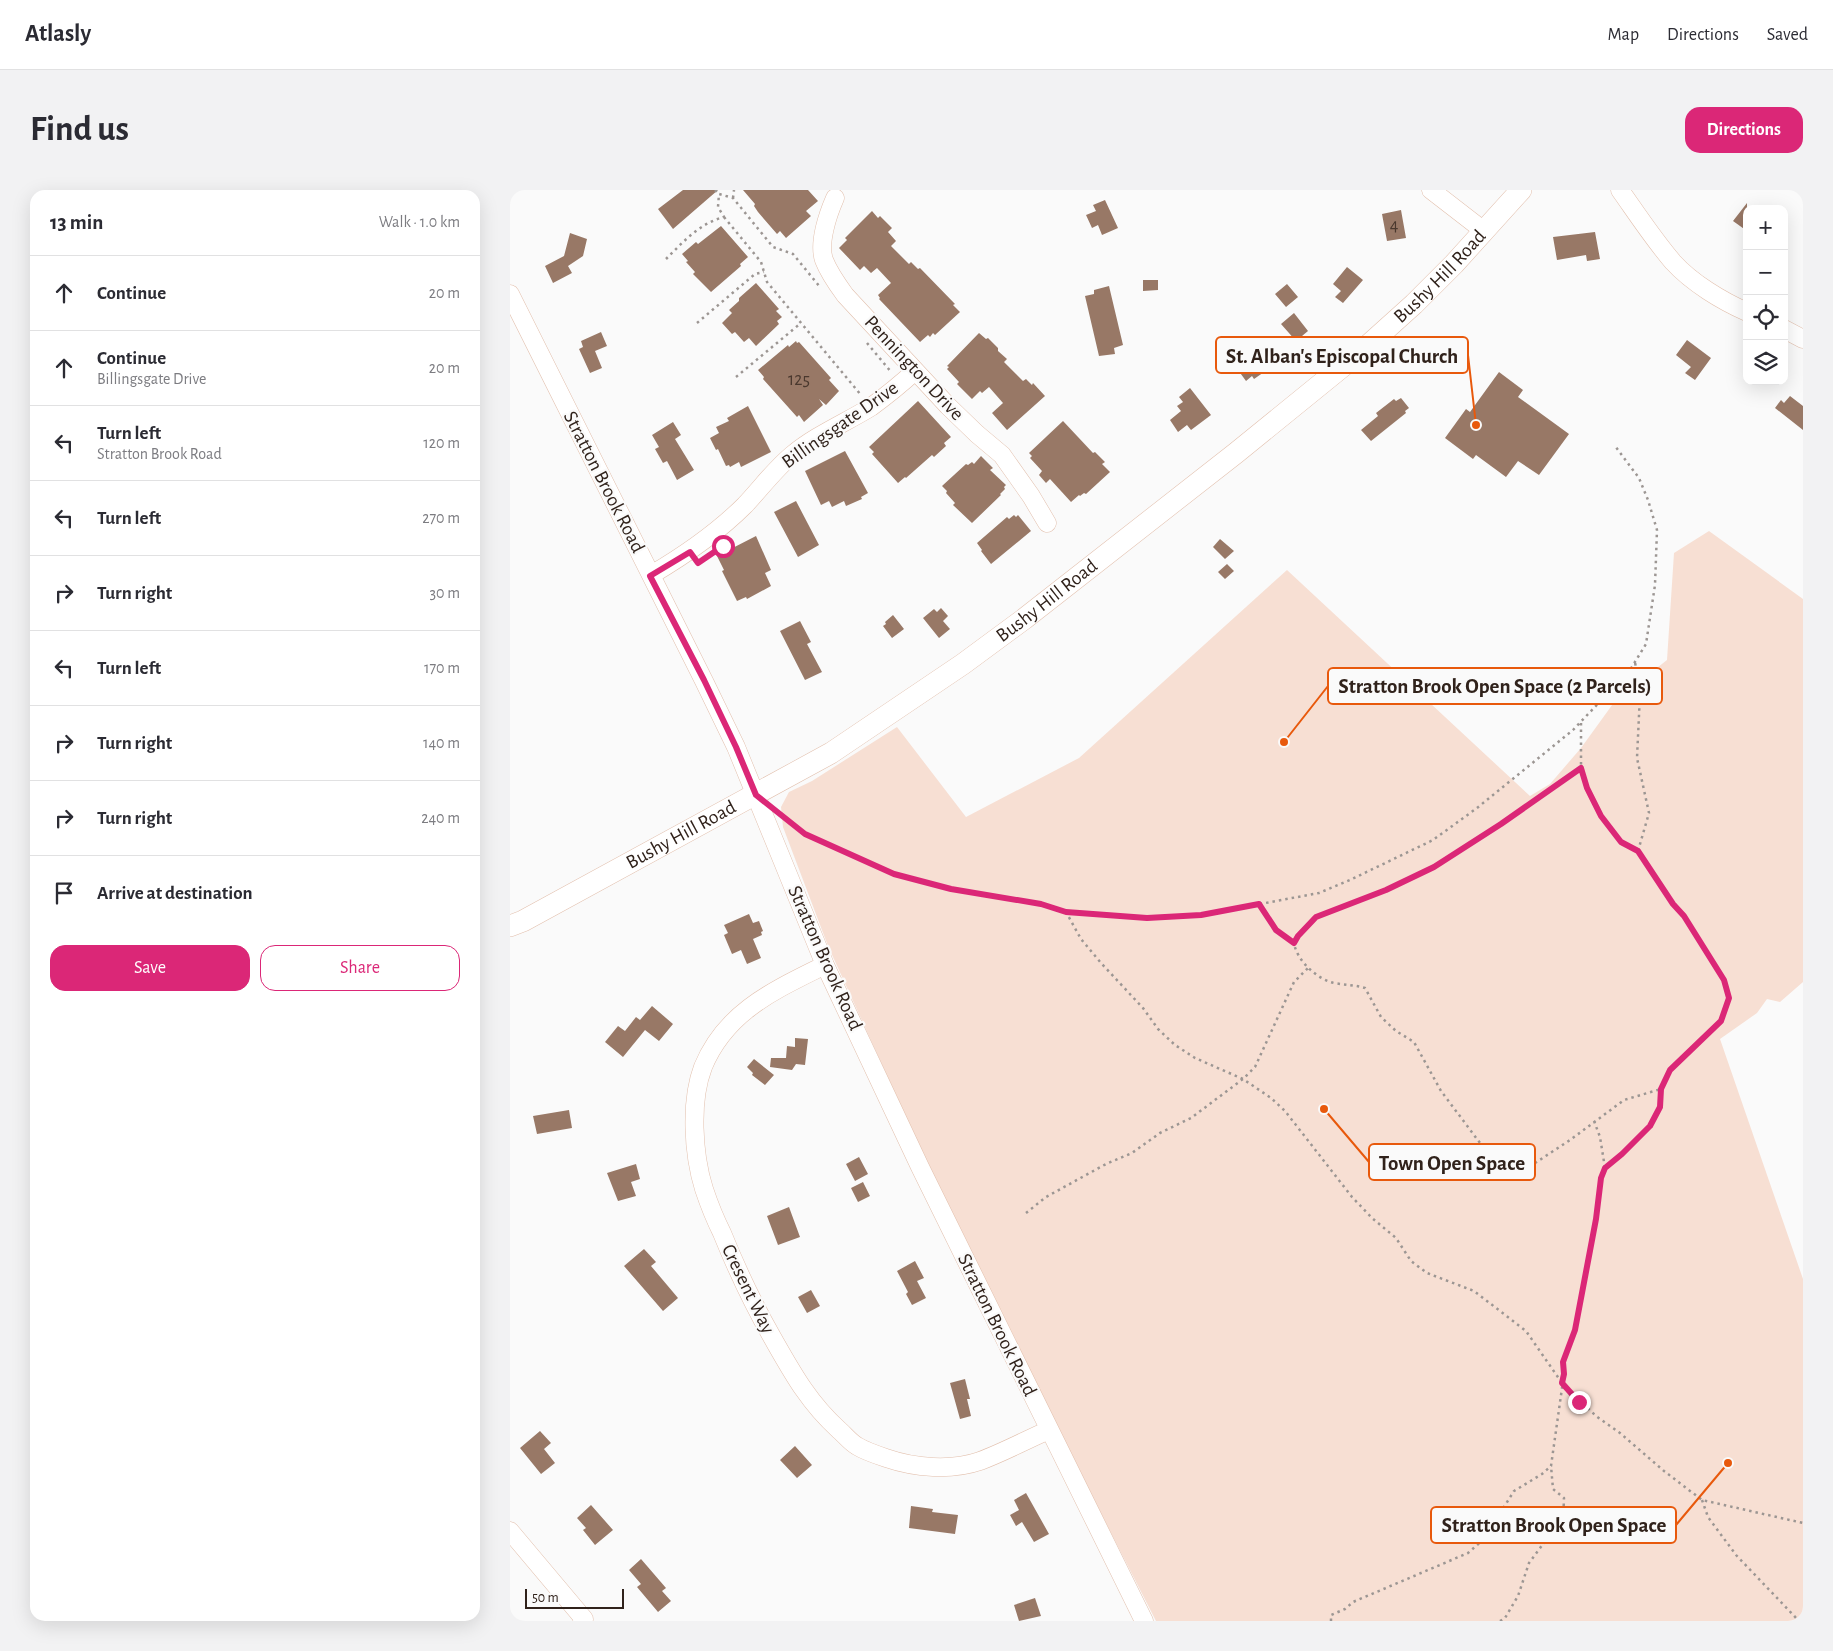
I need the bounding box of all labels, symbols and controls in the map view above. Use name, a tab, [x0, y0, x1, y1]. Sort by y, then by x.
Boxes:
text: Atlasly	[25, 22, 91, 46]
text: Map	[1608, 26, 1639, 44]
text: Directions	[1667, 26, 1739, 44]
text: Saved	[1767, 26, 1808, 44]
button: Directions	[1685, 107, 1803, 153]
text: Find us	[30, 112, 129, 147]
map controls	[1743, 205, 1788, 385]
button: +	[1743, 205, 1788, 250]
text: 13 min	[50, 212, 103, 233]
text: Walk · 1.0 km	[379, 214, 460, 230]
house number: 4	[1390, 217, 1399, 235]
street label: Bushy Hill Road	[1390, 226, 1490, 327]
button: −	[1743, 250, 1788, 295]
icon: ahead	[50, 279, 78, 307]
text: Continue	[97, 284, 166, 303]
text: 20 m	[429, 285, 460, 301]
button: locate	[1743, 295, 1788, 340]
street label: Pennington Drive	[861, 312, 967, 424]
callout: St. Alban's Episcopal Church	[1216, 337, 1468, 373]
button: layers	[1743, 340, 1788, 385]
text: St. Alban's Episcopal Church	[1226, 346, 1458, 367]
text: Continue	[97, 349, 166, 368]
icon: ahead	[50, 354, 78, 382]
text: 20 m	[429, 360, 460, 376]
text: Billingsgate Drive	[97, 371, 206, 387]
house number: 125	[788, 371, 810, 389]
street label: Billingsgate Drive	[778, 378, 902, 472]
street label: Stratton Brook Road	[560, 408, 648, 556]
text: Turn left	[97, 424, 161, 443]
icon: left	[50, 429, 78, 457]
text: 120 m	[423, 435, 460, 451]
text: Stratton Brook Road	[97, 446, 222, 462]
icon: left	[50, 504, 78, 532]
text: Turn left	[97, 509, 161, 528]
text: 270 m	[422, 510, 460, 526]
route start	[712, 535, 735, 558]
street label: Bushy Hill Road	[993, 556, 1101, 646]
icon: right	[50, 579, 78, 607]
text: Turn right	[97, 584, 172, 603]
text: 30 m	[430, 585, 460, 601]
icon: left	[50, 654, 78, 682]
text: Turn left	[97, 659, 161, 678]
text: 170 m	[424, 660, 460, 676]
callout: Stratton Brook Open Space (2 Parcels)	[1328, 668, 1662, 704]
text: Stratton Brook Open Space (2 Parcels)	[1338, 676, 1652, 697]
icon: right	[50, 729, 78, 757]
text: Turn right	[97, 734, 172, 753]
text: 140 m	[423, 735, 460, 751]
street label: Bushy Hill Road	[623, 797, 739, 873]
icon: right	[50, 804, 78, 832]
text: Turn right	[97, 809, 172, 828]
text: 240 m	[421, 810, 460, 826]
icon: arrive	[50, 879, 78, 907]
street label: Stratton Brook Road	[784, 883, 866, 1033]
text: Arrive at destination	[97, 884, 253, 903]
button: Save	[50, 945, 250, 991]
button: Share	[260, 945, 460, 991]
callout: Town Open Space	[1369, 1144, 1535, 1180]
text: Town Open Space	[1379, 1153, 1525, 1174]
street label: Cresent Way	[718, 1241, 778, 1337]
street label: Stratton Brook Road	[954, 1251, 1040, 1399]
route end	[1568, 1391, 1591, 1414]
callout: Stratton Brook Open Space	[1431, 1507, 1676, 1543]
text: Stratton Brook Open Space	[1442, 1515, 1667, 1536]
scale bar	[525, 1586, 624, 1609]
text: 50 m	[532, 1591, 559, 1605]

